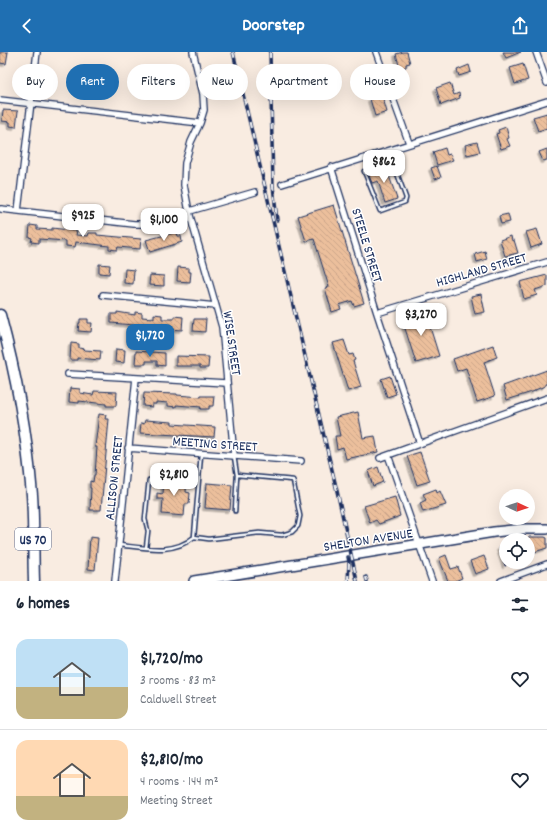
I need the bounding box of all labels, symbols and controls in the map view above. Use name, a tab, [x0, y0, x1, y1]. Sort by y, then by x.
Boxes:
text: Doorstep	[242, 14, 305, 39]
icon: back	[16, 15, 38, 37]
icon: share	[509, 15, 531, 37]
chip: Buy	[12, 64, 58, 100]
chip: Rent	[66, 64, 119, 100]
chip: Filters	[127, 64, 190, 100]
chip: New	[198, 64, 248, 100]
chip: Apartment	[256, 64, 342, 100]
chip: House	[350, 64, 410, 100]
pin: $862	[360, 150, 408, 184]
text: $862	[372, 153, 396, 172]
pin: $925	[59, 204, 107, 238]
street label: STEELE STREET	[345, 206, 387, 286]
text: $925	[71, 207, 95, 226]
pin: $1,100	[131, 208, 197, 242]
text: $1,100	[150, 211, 178, 230]
street label: HIGHLAND STREET	[434, 248, 530, 293]
pin: $3,270	[388, 303, 454, 337]
text: $3,270	[405, 306, 437, 325]
street label: WISE STREET	[217, 310, 246, 377]
pin: $1,720	[117, 324, 183, 358]
text: $1,720	[135, 327, 165, 346]
street label: MEETING STREET	[172, 432, 258, 458]
street label: ALLISON STREET	[101, 435, 129, 521]
pin: $2,810	[141, 463, 207, 497]
text: $2,810	[159, 466, 189, 485]
north arrow	[499, 489, 535, 525]
map controls	[499, 489, 535, 569]
street label: SHELTON AVENUE	[322, 524, 415, 558]
road number: US 70	[15, 528, 51, 550]
button: locate	[499, 533, 535, 569]
text: 6 homes	[16, 593, 70, 617]
icon: filters	[509, 594, 531, 616]
text: $1,720/mo	[140, 648, 203, 672]
icon: home	[48, 655, 96, 703]
icon: heart	[509, 668, 531, 690]
text: 3 rooms · 83 m²	[140, 672, 216, 691]
text: Caldwell Street	[140, 691, 217, 710]
text: $2,810/mo	[140, 749, 203, 773]
icon: home	[48, 756, 96, 804]
icon: heart	[509, 769, 531, 791]
text: 4 rooms · 144 m²	[140, 773, 218, 792]
text: Meeting Street	[140, 792, 213, 811]

